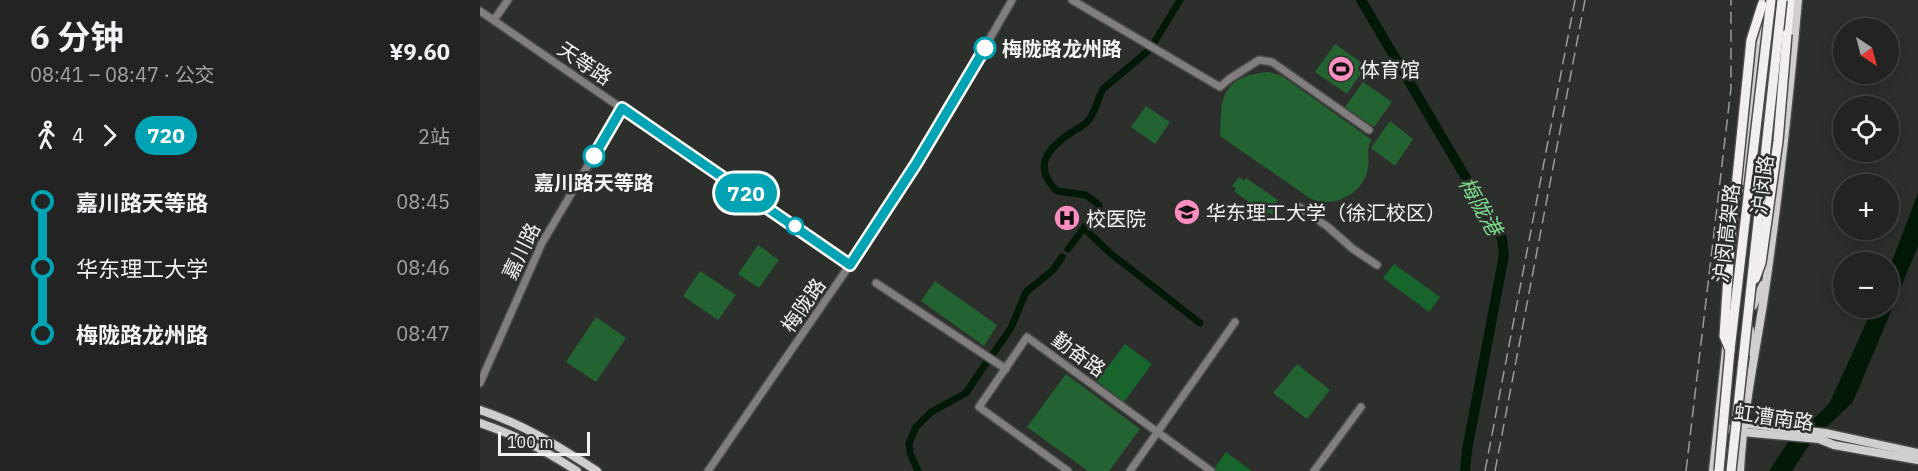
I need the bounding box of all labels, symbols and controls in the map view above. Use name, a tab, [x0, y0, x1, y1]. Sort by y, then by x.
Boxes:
text: 6 分钟	[30, 15, 124, 58]
north arrow	[1833, 18, 1899, 84]
map controls	[1833, 18, 1899, 318]
street label: 天等路	[553, 35, 617, 91]
place label: 梅陇路龙州路	[1002, 35, 1122, 62]
text: ¥9.60	[389, 37, 450, 66]
marker: 梅陇路龙州路	[974, 37, 996, 59]
sports icon: 体育馆	[1326, 54, 1356, 84]
place label: 体育馆	[1360, 56, 1420, 83]
text: 08:41 – 08:47 · 公交	[30, 61, 215, 88]
button: locate	[1833, 96, 1899, 162]
icon: walk	[30, 119, 63, 152]
icon: forward	[93, 119, 126, 152]
text: 720	[147, 121, 185, 149]
text: 4	[72, 122, 84, 149]
text: 2站	[418, 123, 450, 150]
marker: 嘉川路天等路	[583, 145, 605, 167]
street label: 沪闵路	[1745, 154, 1779, 216]
place label: 嘉川路天等路	[534, 169, 654, 196]
water label: 梅陇港	[1453, 172, 1510, 243]
line badge: 720	[712, 174, 780, 212]
button: +	[1833, 174, 1899, 240]
text: 720	[727, 179, 765, 207]
street label: 沪闵高架路	[1707, 182, 1745, 284]
text: 嘉川路天等路	[76, 188, 208, 217]
text: 08:45	[396, 188, 450, 215]
school or university icon: 华东理工大学（徐汇校区）	[1172, 197, 1202, 227]
place label: 华东理工大学（徐汇校区）	[1206, 199, 1446, 226]
hospital icon: 校医院	[1052, 203, 1082, 233]
place label: 校医院	[1086, 205, 1146, 232]
unlabelled marker	[786, 217, 804, 235]
street label: 嘉川路	[496, 218, 546, 284]
button: −	[1833, 252, 1899, 318]
text: 华东理工大学	[76, 254, 208, 283]
text: 08:46	[396, 254, 450, 281]
street label: 梅陇路	[775, 273, 831, 337]
text: 梅陇路龙州路	[76, 320, 208, 349]
text: 08:47	[396, 320, 450, 347]
street label: 勤奋路	[1047, 325, 1111, 383]
street label: 虹漕南路	[1733, 398, 1815, 436]
scale bar	[498, 429, 590, 456]
text: 100 m	[507, 432, 554, 452]

